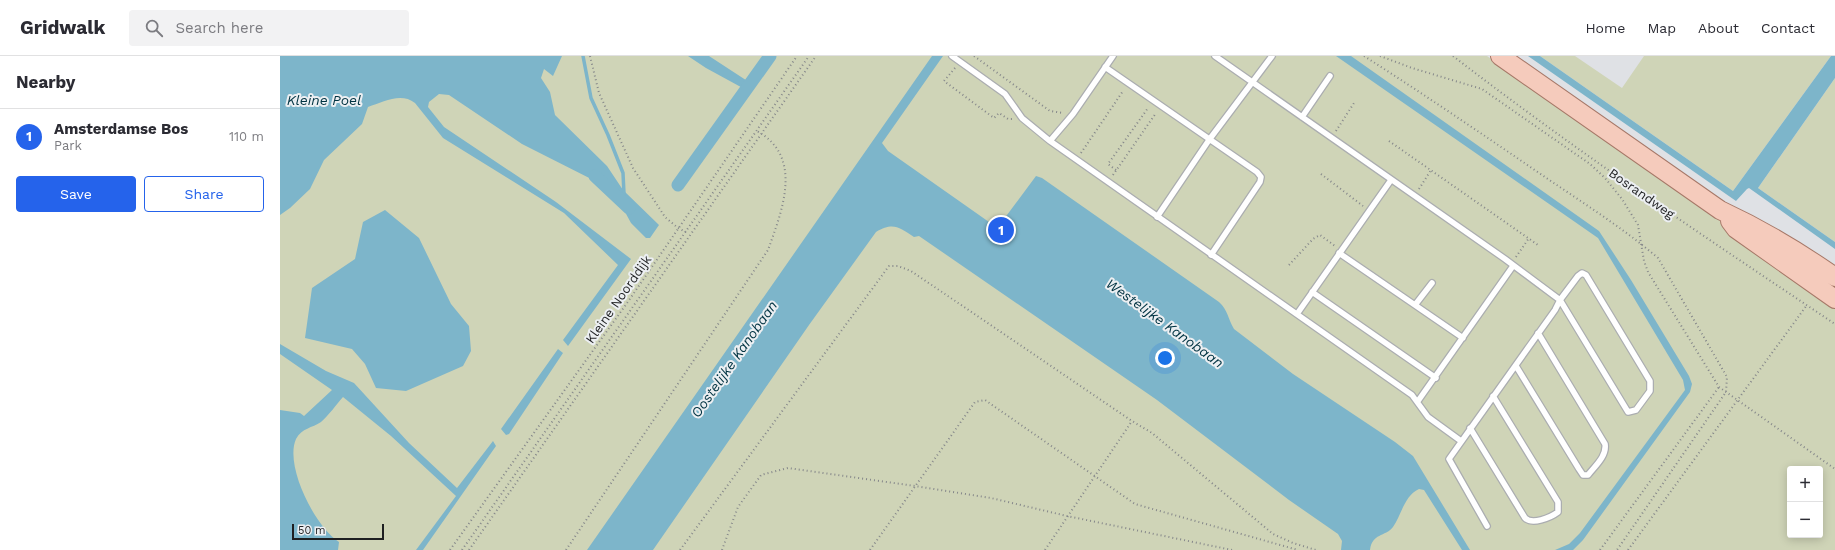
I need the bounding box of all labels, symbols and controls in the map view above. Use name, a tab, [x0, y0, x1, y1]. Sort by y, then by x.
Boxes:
search box	[129, 10, 409, 46]
text: Gridwalk	[20, 16, 105, 39]
icon: search	[143, 17, 165, 39]
text: Search here	[175, 19, 263, 37]
text: Home	[1585, 20, 1625, 36]
text: Map	[1647, 20, 1676, 36]
text: About	[1698, 20, 1739, 36]
text: Contact	[1761, 20, 1815, 36]
text: Nearby	[16, 72, 75, 92]
water label: Kleine Poel	[287, 92, 361, 108]
text: Amsterdamse Bos	[54, 120, 188, 138]
text: 1	[26, 129, 32, 144]
text: 110 m	[229, 129, 264, 144]
text: Park	[54, 138, 82, 153]
street label: Bosrandweg	[1606, 165, 1678, 222]
button: Save	[16, 176, 136, 212]
button: Share	[144, 176, 264, 212]
pin: 1	[988, 215, 1014, 245]
street label: Kleine Noorddijk	[582, 252, 655, 346]
water label: Westelijke Kanobaan	[1103, 275, 1227, 371]
water label: Oostelijke Kanobaan	[688, 298, 780, 420]
your location	[1155, 348, 1175, 368]
map controls	[1787, 466, 1823, 538]
button: +	[1787, 466, 1823, 502]
button: −	[1787, 502, 1823, 538]
scale bar	[292, 522, 384, 541]
text: 50 m	[298, 524, 325, 537]

